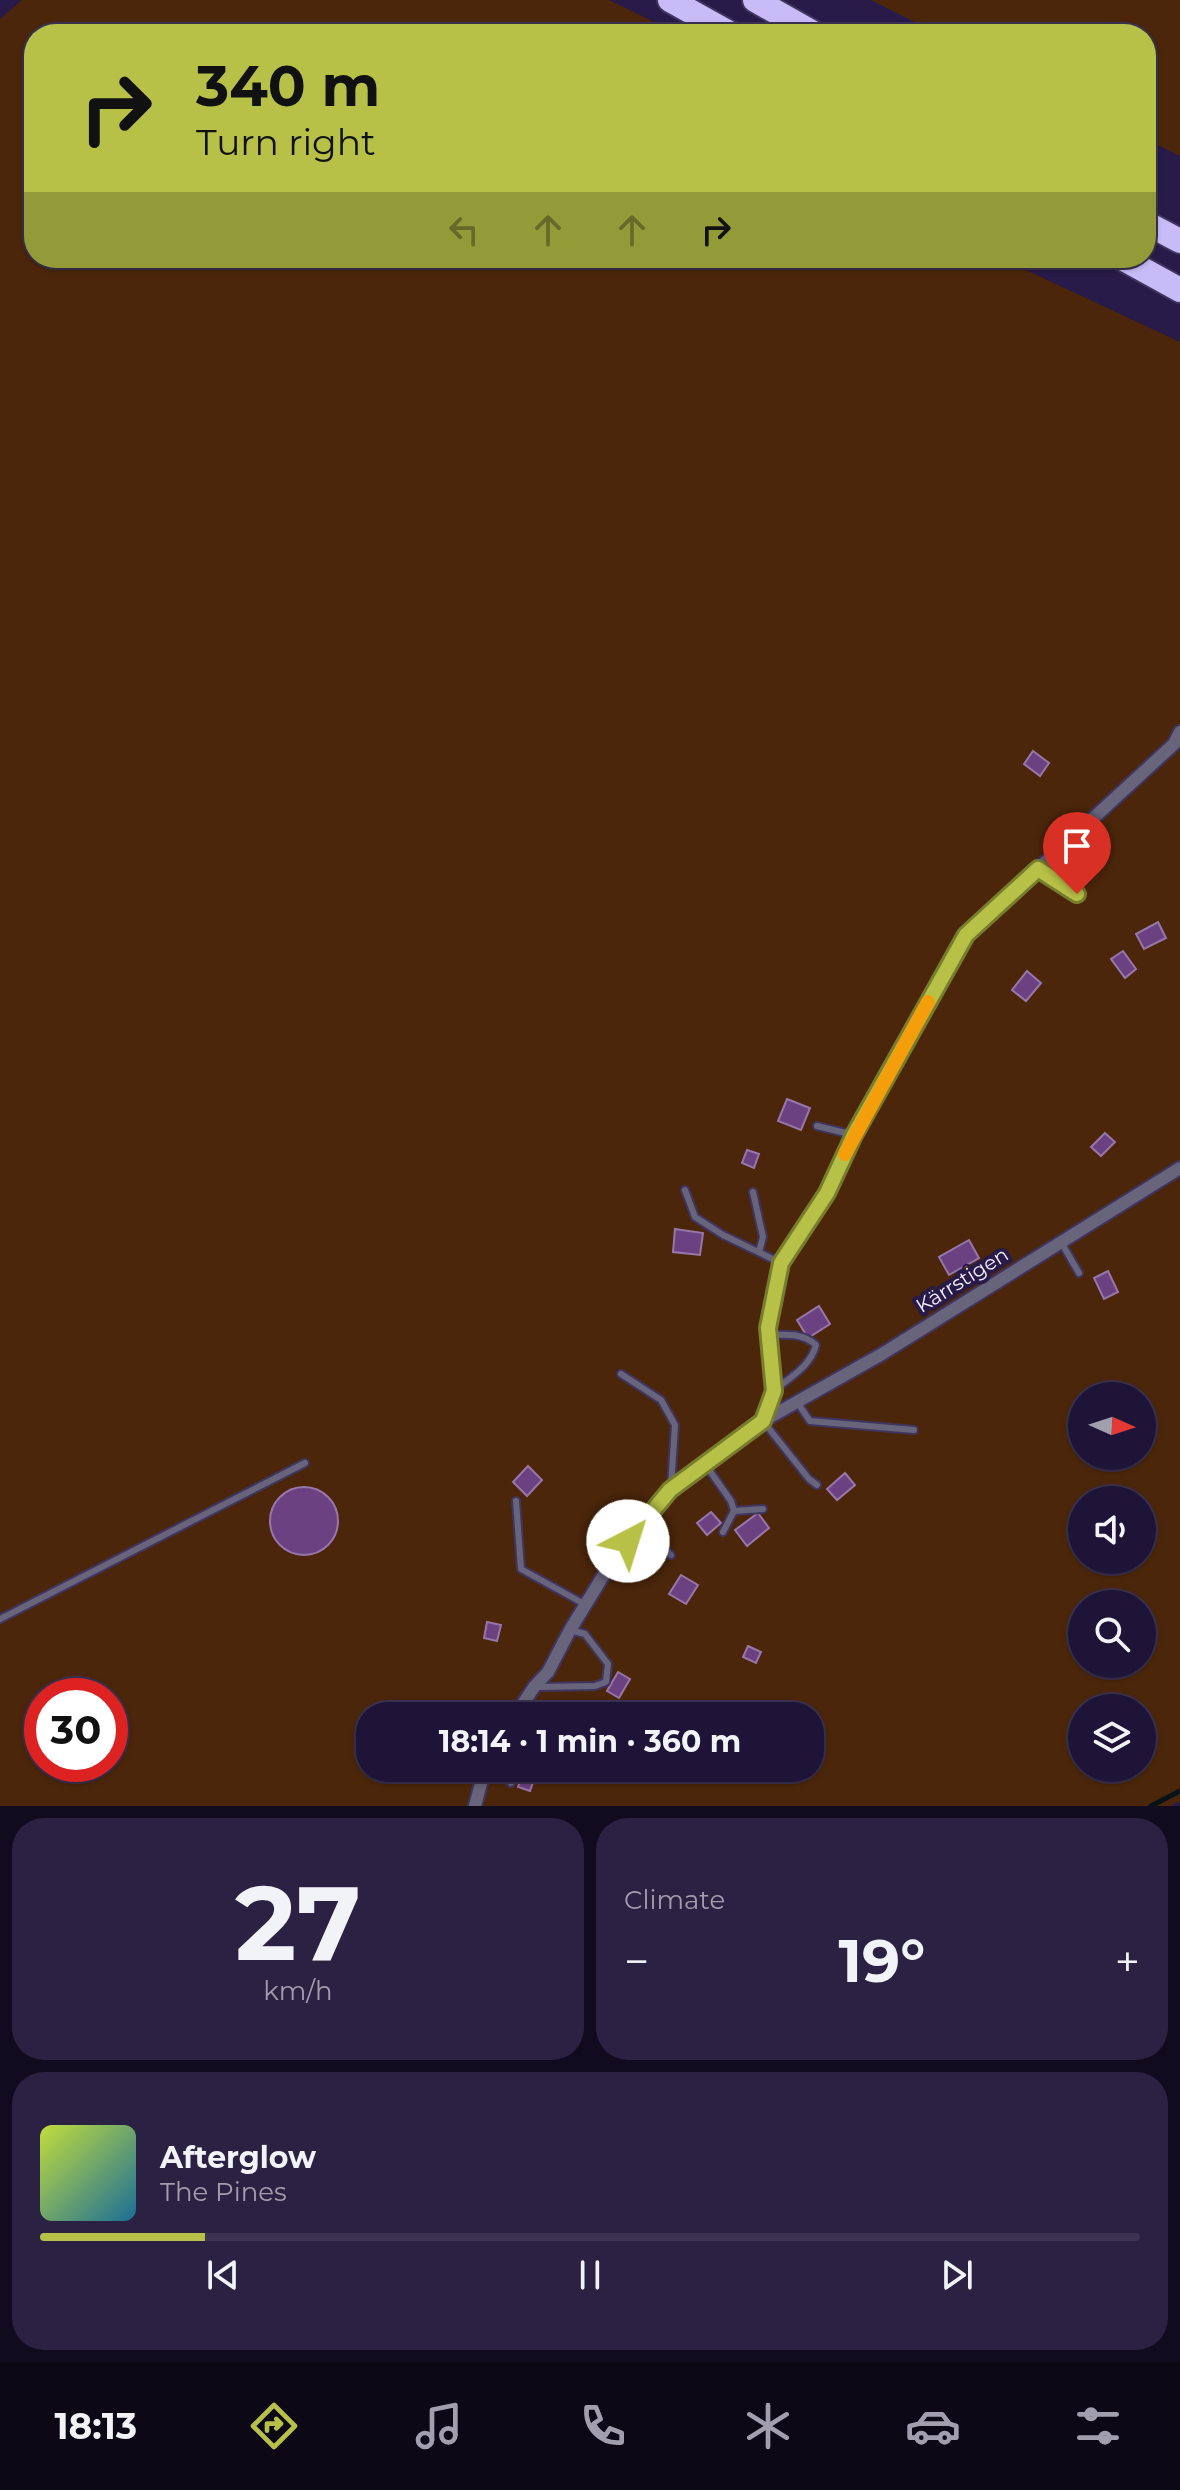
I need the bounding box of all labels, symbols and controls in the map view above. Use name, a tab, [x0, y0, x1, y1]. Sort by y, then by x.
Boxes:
text: 340 m	[196, 52, 380, 120]
icon: right	[64, 56, 168, 160]
text: Turn right	[196, 120, 376, 164]
icon: left	[442, 208, 486, 252]
icon: ahead	[526, 208, 570, 252]
icon: ahead	[610, 208, 654, 252]
icon: right	[694, 208, 738, 252]
pin	[1043, 812, 1111, 894]
icon: arrive	[1055, 824, 1099, 868]
street label: Kärrstigen	[911, 1242, 1013, 1318]
north arrow	[1068, 1382, 1156, 1470]
map controls	[1068, 1382, 1156, 1782]
button: sound	[1068, 1486, 1156, 1574]
position arrow	[586, 1499, 670, 1583]
button: search	[1068, 1590, 1156, 1678]
speed limit sign: 30	[24, 1678, 128, 1782]
button: layers	[1068, 1694, 1156, 1782]
text: 18:14 · 1 min · 360 m	[439, 1723, 741, 1760]
text: 27	[235, 1859, 361, 1986]
text: Climate	[624, 1884, 725, 1916]
text: 19°	[839, 1924, 925, 1997]
text: −	[624, 1934, 649, 1988]
text: +	[1115, 1934, 1140, 1988]
text: km/h	[263, 1975, 333, 2007]
text: Afterglow	[160, 2139, 316, 2176]
text: The Pines	[160, 2176, 287, 2208]
icon: previous	[201, 2253, 245, 2297]
icon: pause	[568, 2253, 612, 2297]
icon: next	[935, 2253, 979, 2297]
icon: directions	[246, 2398, 302, 2454]
icon: music	[411, 2398, 467, 2454]
icon: phone	[575, 2398, 631, 2454]
icon: climate	[740, 2398, 796, 2454]
icon: car	[905, 2398, 961, 2454]
icon: filters	[1070, 2398, 1126, 2454]
text: 18:13	[54, 2404, 137, 2448]

